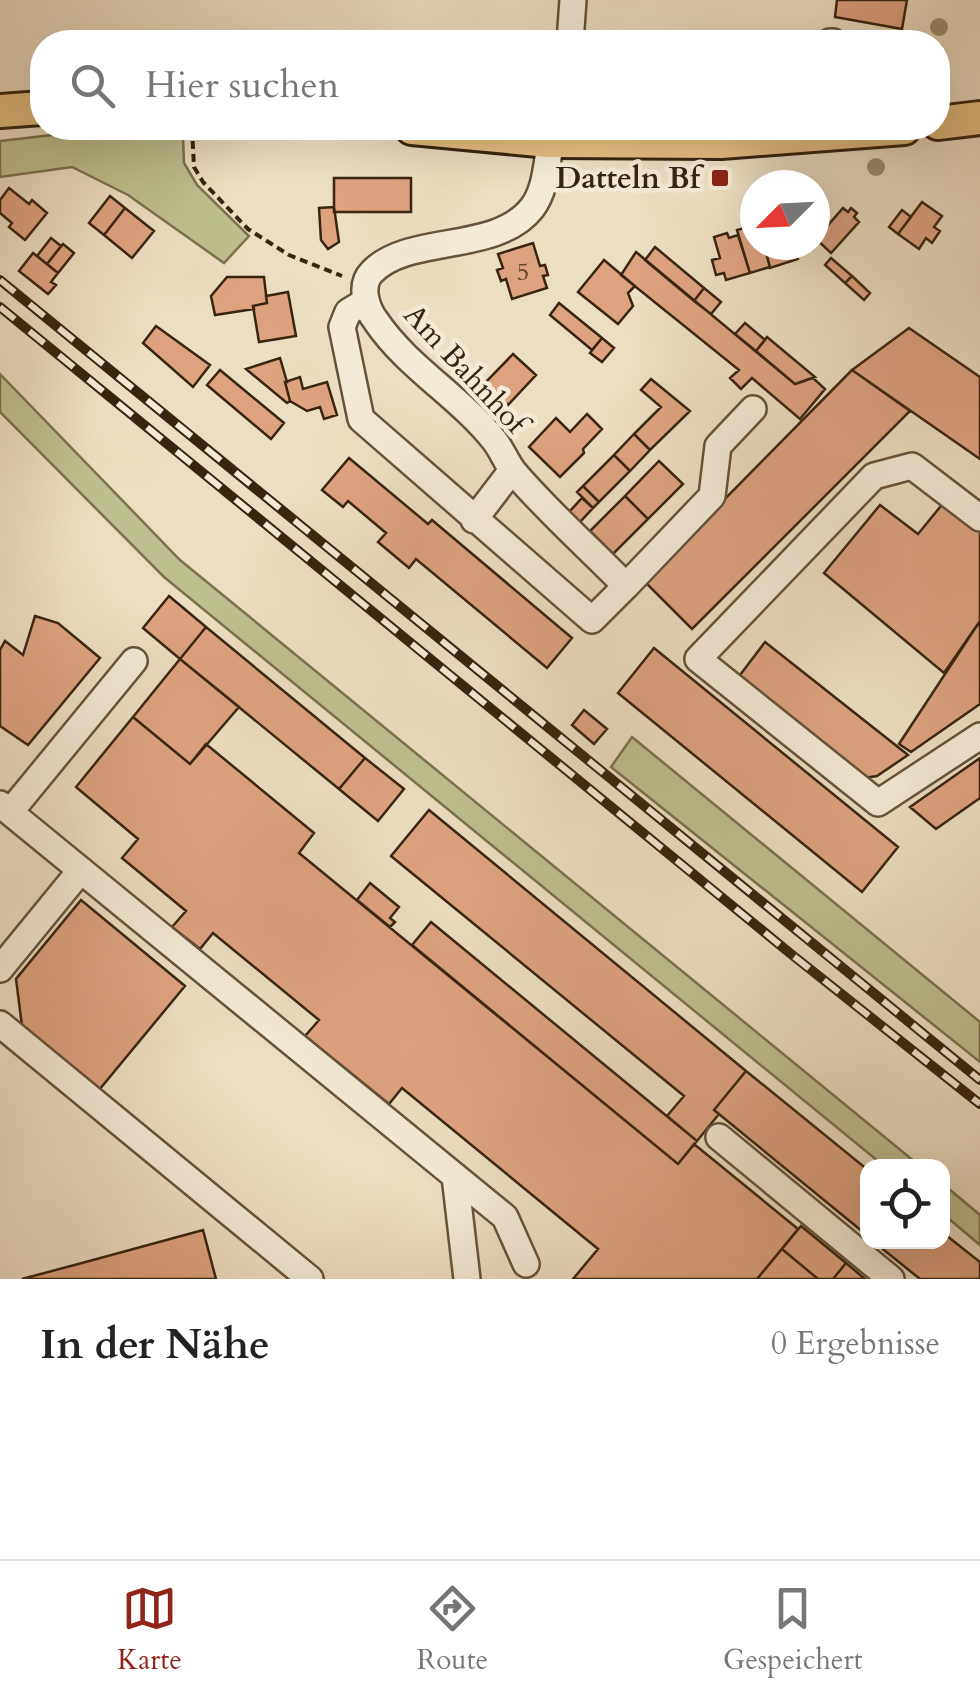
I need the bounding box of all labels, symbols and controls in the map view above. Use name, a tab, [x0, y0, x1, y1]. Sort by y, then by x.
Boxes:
search box	[30, 30, 950, 140]
icon: search	[65, 58, 120, 113]
text: Hier suchen	[145, 59, 339, 111]
place label: Datteln Bf	[556, 158, 705, 199]
marker: Datteln Bf	[709, 167, 731, 189]
north arrow	[740, 170, 830, 260]
house number: 5	[517, 255, 529, 289]
street label: Am Bahnhof	[394, 295, 539, 446]
map controls	[860, 1159, 950, 1249]
button: locate	[860, 1159, 950, 1249]
text: In der Nähe	[40, 1316, 270, 1373]
text: 0 Ergebnisse	[771, 1322, 940, 1366]
tab: Karte	[117, 1581, 182, 1679]
tab: Route	[417, 1581, 488, 1679]
tab: Gespeichert	[723, 1581, 863, 1679]

